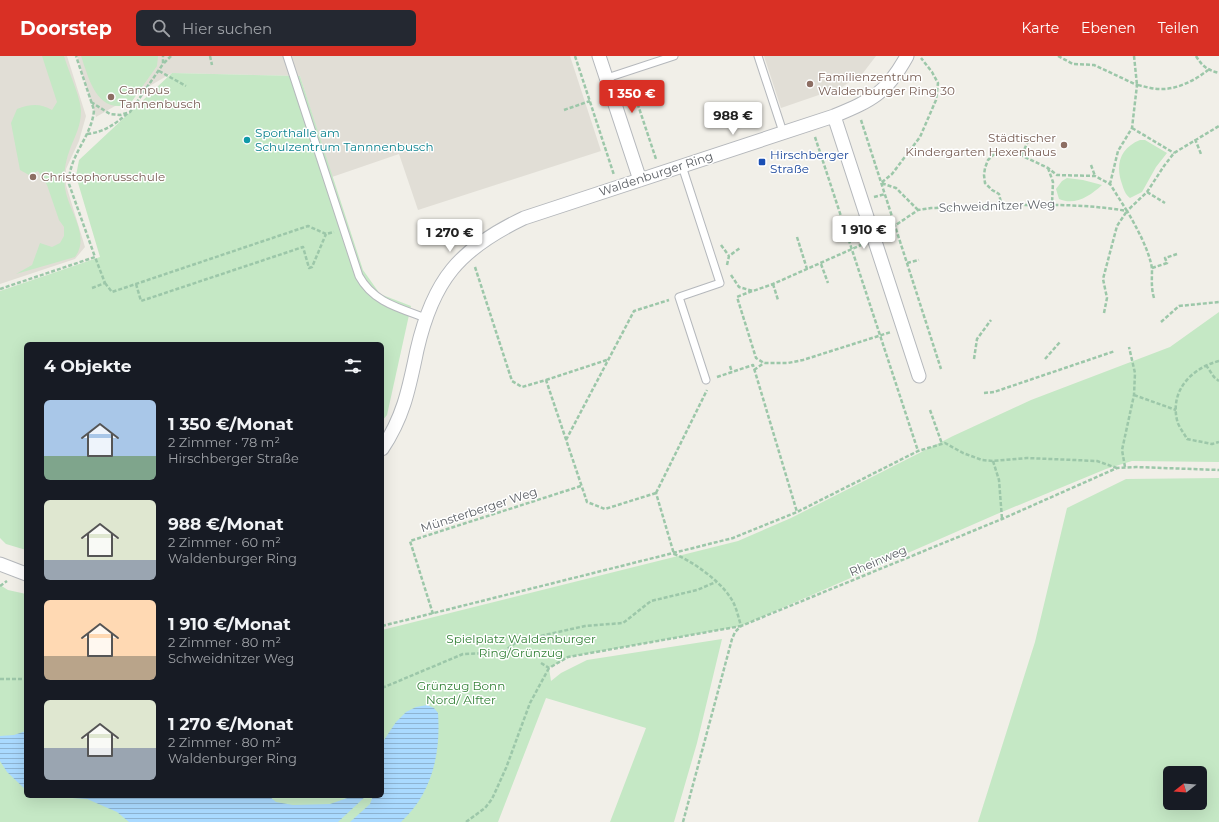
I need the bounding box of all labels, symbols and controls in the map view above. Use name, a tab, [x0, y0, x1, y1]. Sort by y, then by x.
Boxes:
search box	[136, 10, 416, 46]
text: Doorstep	[20, 17, 112, 40]
icon: search	[150, 17, 172, 39]
text: Hier suchen	[182, 19, 272, 38]
text: Karte	[1021, 19, 1059, 37]
text: Ebenen	[1081, 19, 1136, 37]
text: Teilen	[1158, 19, 1199, 37]
place label: Familienzentrum Waldenburger Ring 30	[818, 69, 955, 98]
marker: Familienzentrum Waldenburger Ring 30	[805, 79, 815, 89]
pin: 1 350 €	[595, 80, 669, 114]
place label: Campus Tannenbusch	[119, 82, 201, 111]
text: 1 350 €	[608, 85, 656, 101]
marker: Campus Tannenbusch	[106, 92, 116, 102]
pin: 988 €	[705, 102, 761, 136]
text: 988 €	[713, 107, 753, 123]
place label: Sporthalle am Schulzentrum Tannnenbusch	[255, 125, 434, 154]
place label: Städtischer Kindergarten Hexenhaus	[905, 130, 1056, 159]
marker: Sporthalle am Schulzentrum Tannnenbusch	[242, 135, 252, 145]
marker: Städtischer Kindergarten Hexenhaus	[1059, 140, 1069, 150]
place label: Hirschberger Straße	[770, 147, 849, 176]
street label: Waldenburger Ring	[597, 148, 715, 199]
marker: Hirschberger Straße	[757, 157, 767, 167]
place label: Christophorusschule	[41, 169, 165, 184]
marker: Christophorusschule	[28, 172, 38, 182]
street label: Schweidnitzer Weg	[939, 196, 1055, 215]
pin: 1 910 €	[827, 216, 901, 250]
pin: 1 270 €	[413, 219, 487, 253]
text: 1 910 €	[841, 221, 887, 237]
text: 1 270 €	[426, 224, 474, 240]
icon: filters	[342, 355, 364, 377]
text: 4 Objekte	[44, 356, 131, 376]
text: 1 350 €/Monat	[168, 414, 293, 434]
icon: home	[76, 416, 124, 464]
text: 2 Zimmer · 78 m²	[168, 434, 280, 450]
text: Hirschberger Straße	[168, 450, 299, 466]
street label: Münsterberger Weg	[419, 484, 539, 535]
text: 988 €/Monat	[168, 514, 284, 534]
icon: home	[76, 516, 124, 564]
text: 2 Zimmer · 60 m²	[168, 534, 281, 550]
street label: Rheinweg	[847, 542, 909, 579]
text: Waldenburger Ring	[168, 550, 297, 566]
text: 1 910 €/Monat	[168, 614, 291, 634]
icon: home	[76, 616, 124, 664]
park label: Spielplatz Waldenburger Ring/Grünzug	[446, 631, 596, 660]
text: 2 Zimmer · 80 m²	[168, 634, 281, 650]
text: Schweidnitzer Weg	[168, 650, 294, 666]
park label: Grünzug Bonn Nord/ Alfter	[417, 678, 505, 707]
text: 1 270 €/Monat	[168, 714, 294, 734]
icon: home	[76, 716, 124, 764]
text: 2 Zimmer · 80 m²	[168, 734, 281, 750]
text: Waldenburger Ring	[168, 750, 297, 766]
north arrow	[1163, 766, 1207, 810]
map controls	[1163, 766, 1207, 810]

